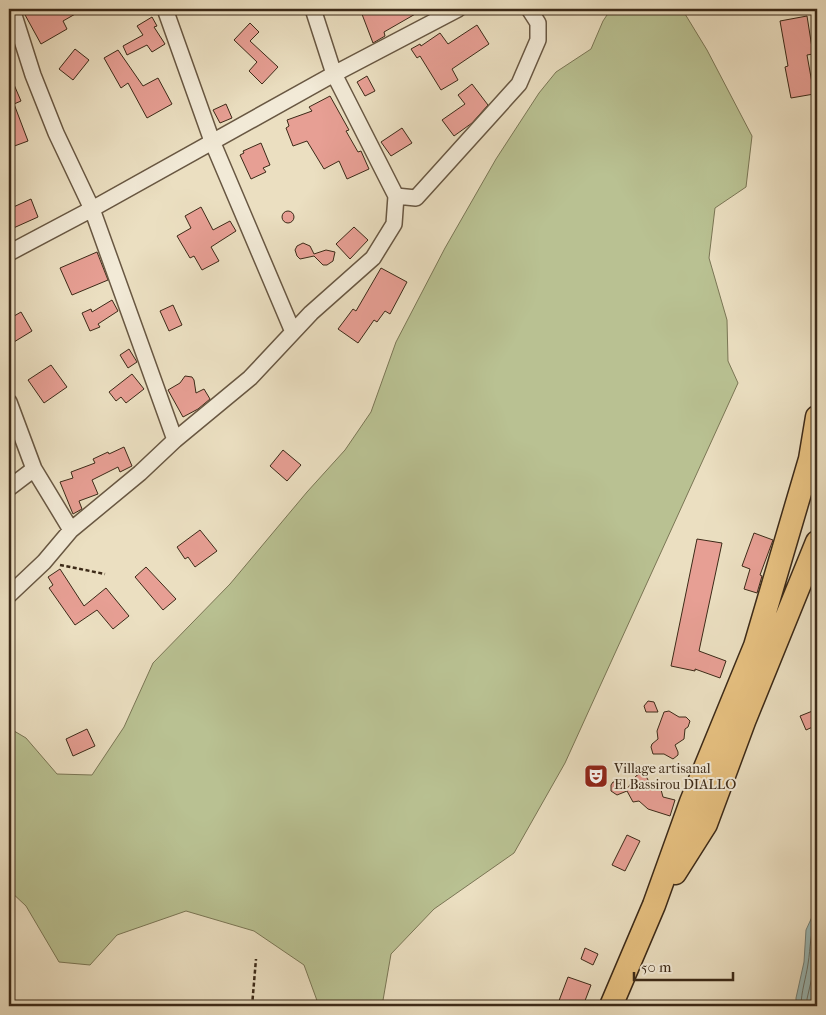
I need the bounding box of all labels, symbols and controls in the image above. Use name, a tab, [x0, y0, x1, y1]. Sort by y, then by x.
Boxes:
place label: Village artisanal El Bassirou DIALLO	[613, 760, 736, 793]
theatre icon: Village artisanal El Bassirou DIALLO	[583, 763, 609, 789]
scale bar	[634, 950, 732, 982]
text: 50 m	[641, 958, 672, 976]

